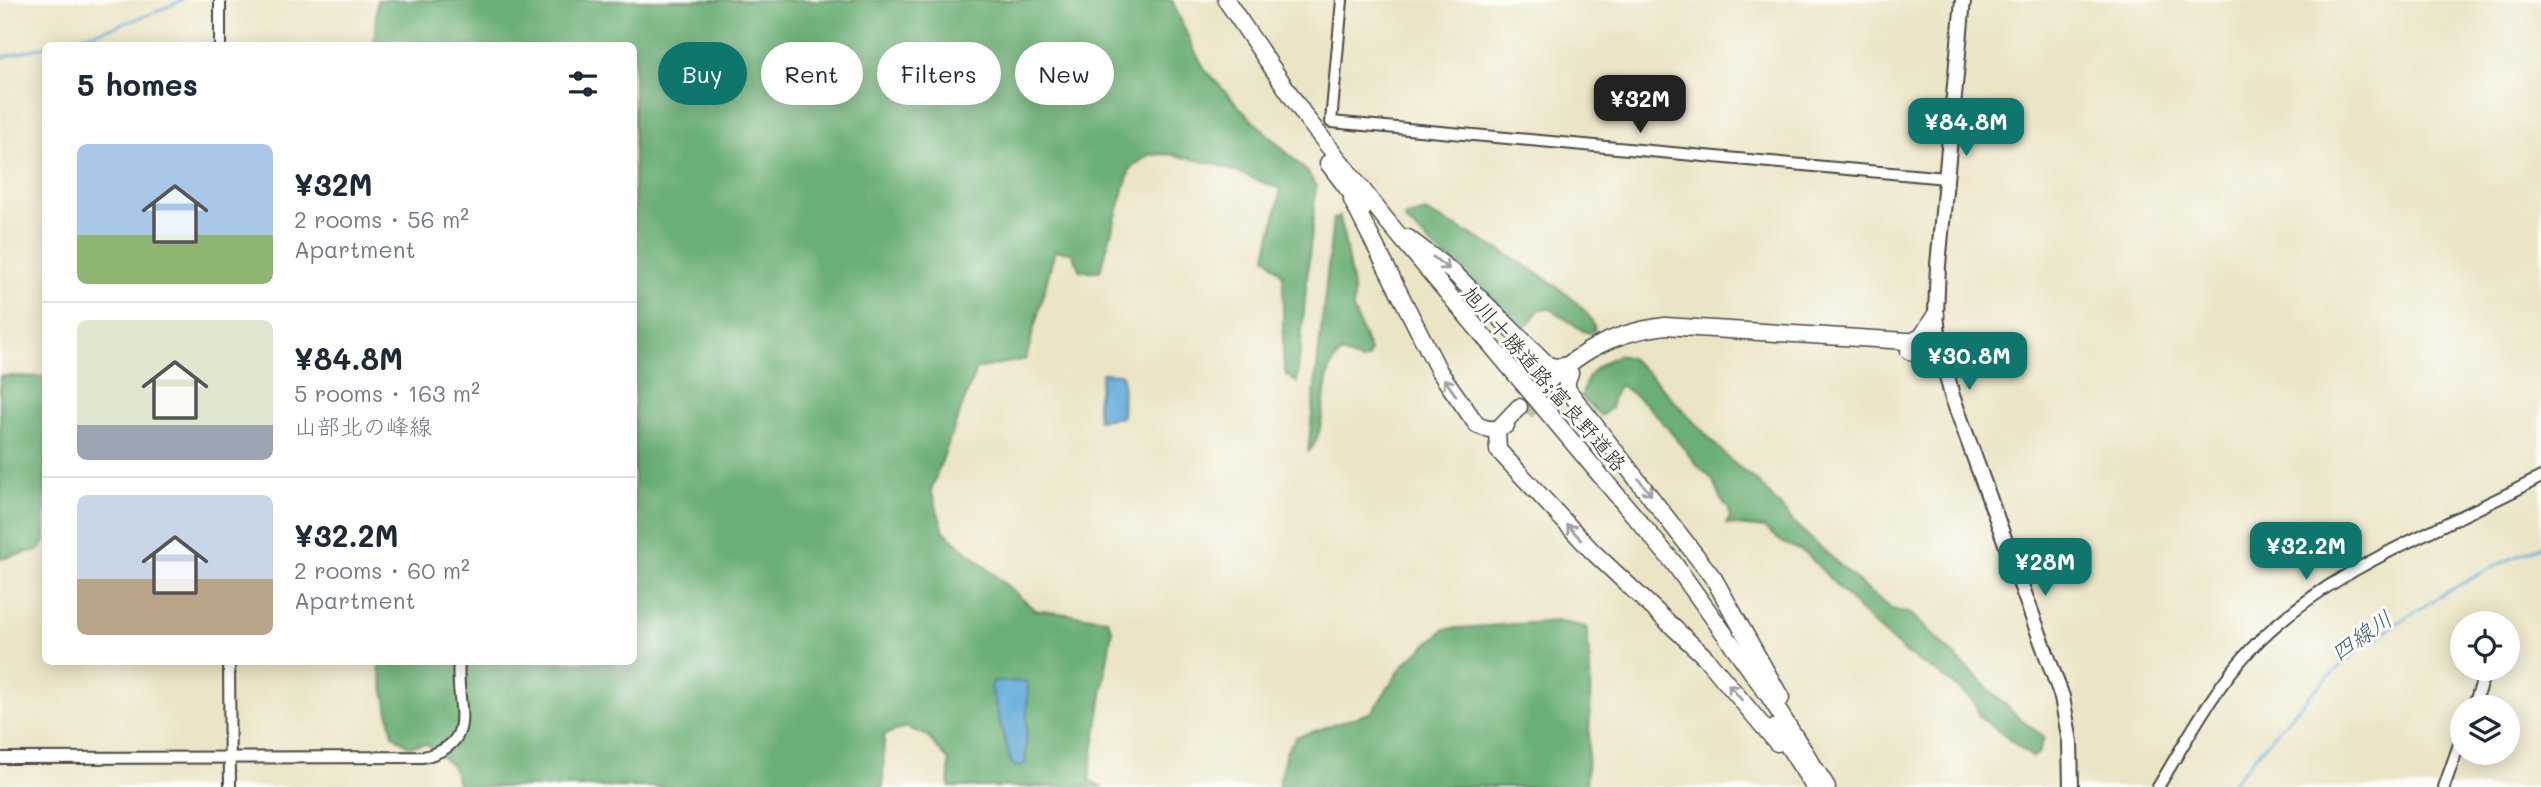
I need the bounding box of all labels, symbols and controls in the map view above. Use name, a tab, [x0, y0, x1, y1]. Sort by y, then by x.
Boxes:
chip: Buy	[658, 42, 747, 105]
chip: Rent	[761, 42, 863, 105]
chip: Filters	[877, 42, 1001, 105]
chip: New	[1015, 42, 1114, 105]
text: 5 homes	[77, 64, 198, 104]
icon: filters	[564, 65, 602, 103]
pin: ¥32M	[1599, 76, 1681, 135]
text: ¥32M	[1610, 83, 1670, 113]
pin: ¥84.8M	[1909, 99, 2023, 158]
text: ¥84.8M	[1924, 106, 2008, 136]
text: ¥32M	[294, 164, 373, 204]
icon: home	[133, 172, 217, 256]
text: 2 rooms · 56 m²	[294, 204, 469, 234]
text: Apartment	[294, 234, 416, 264]
one-way arrow	[1431, 255, 1450, 270]
street label: 旭川十勝道路;富良野道路	[1457, 279, 1633, 477]
pin: ¥30.8M	[1912, 332, 2026, 392]
text: ¥84.8M	[294, 338, 403, 378]
text: ¥30.8M	[1927, 340, 2011, 370]
icon: home	[133, 348, 217, 432]
text: 5 rooms · 163 m²	[294, 378, 480, 408]
one-way arrow	[1443, 378, 1457, 397]
text: 山部北の峰線	[294, 411, 432, 441]
one-way arrow	[1637, 478, 1652, 496]
text: ¥32.2M	[294, 515, 399, 555]
pin: ¥32.2M	[2249, 522, 2363, 582]
icon: home	[133, 523, 217, 607]
one-way arrow	[1565, 524, 1582, 541]
text: ¥32.2M	[2266, 530, 2346, 560]
pin: ¥28M	[2004, 538, 2086, 598]
text: ¥28M	[2015, 546, 2075, 576]
text: 2 rooms · 60 m²	[294, 555, 470, 585]
text: Apartment	[294, 585, 416, 615]
water label: 四線川	[2324, 603, 2398, 667]
map controls	[2450, 611, 2520, 765]
button: locate	[2450, 611, 2520, 681]
one-way arrow	[1727, 684, 1743, 702]
button: layers	[2450, 695, 2520, 765]

